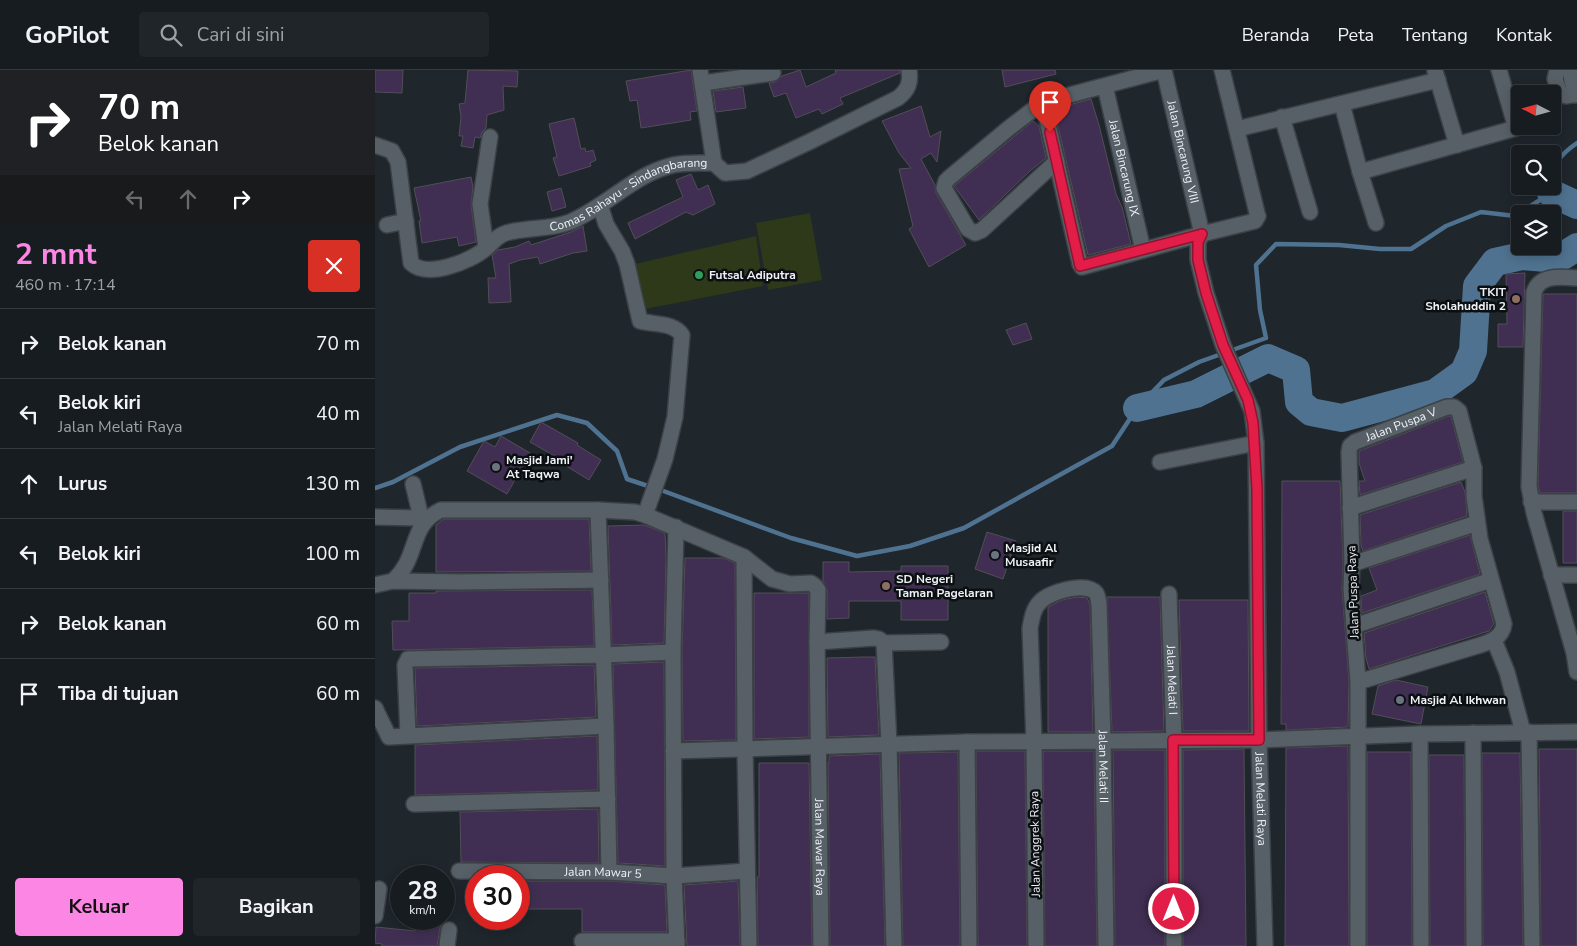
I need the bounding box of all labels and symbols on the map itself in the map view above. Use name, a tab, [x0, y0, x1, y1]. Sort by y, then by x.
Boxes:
pin	[1029, 81, 1071, 132]
north arrow	[1511, 85, 1561, 135]
street label: Jalan Bincarung VIII	[1163, 98, 1203, 205]
street label: Jalan Bincarung IX	[1105, 117, 1143, 218]
street label: Comas Rahayu - Sindangbarang	[548, 155, 707, 235]
place label: Futsal Adiputra	[709, 267, 796, 283]
marker: Futsal Adiputra	[693, 269, 705, 281]
place label: TKIT Sholahuddin 2	[1425, 284, 1507, 314]
marker: TKIT Sholahuddin 2	[1510, 293, 1522, 305]
street label: Jalan Puspa V	[1362, 403, 1440, 446]
place label: Masjid Jami' At Taqwa	[506, 452, 573, 482]
marker: Masjid Jami' At Taqwa	[490, 461, 502, 473]
place label: Masjid Al Musaafir	[1005, 540, 1057, 570]
street label: Jalan Puspa Raya	[1343, 545, 1363, 640]
marker: Masjid Al Musaafir	[989, 549, 1001, 561]
place label: SD Negeri Taman Pagelaran	[896, 571, 993, 601]
marker: SD Negeri Taman Pagelaran	[880, 580, 892, 592]
street label: Jalan Melati I	[1163, 644, 1181, 715]
place label: Masjid Al Ikhwan	[1410, 692, 1506, 708]
marker: Masjid Al Ikhwan	[1394, 694, 1406, 706]
street label: Jalan Melati II	[1095, 729, 1112, 803]
street label: Jalan Melati Raya	[1251, 751, 1270, 846]
street label: Jalan Anggrek Raya	[1026, 791, 1044, 898]
street label: Jalan Mawar Raya	[811, 797, 828, 896]
street label: Jalan Mawar 5	[563, 864, 642, 882]
speed limit sign: 30	[465, 865, 530, 930]
position arrow	[1147, 882, 1199, 934]

